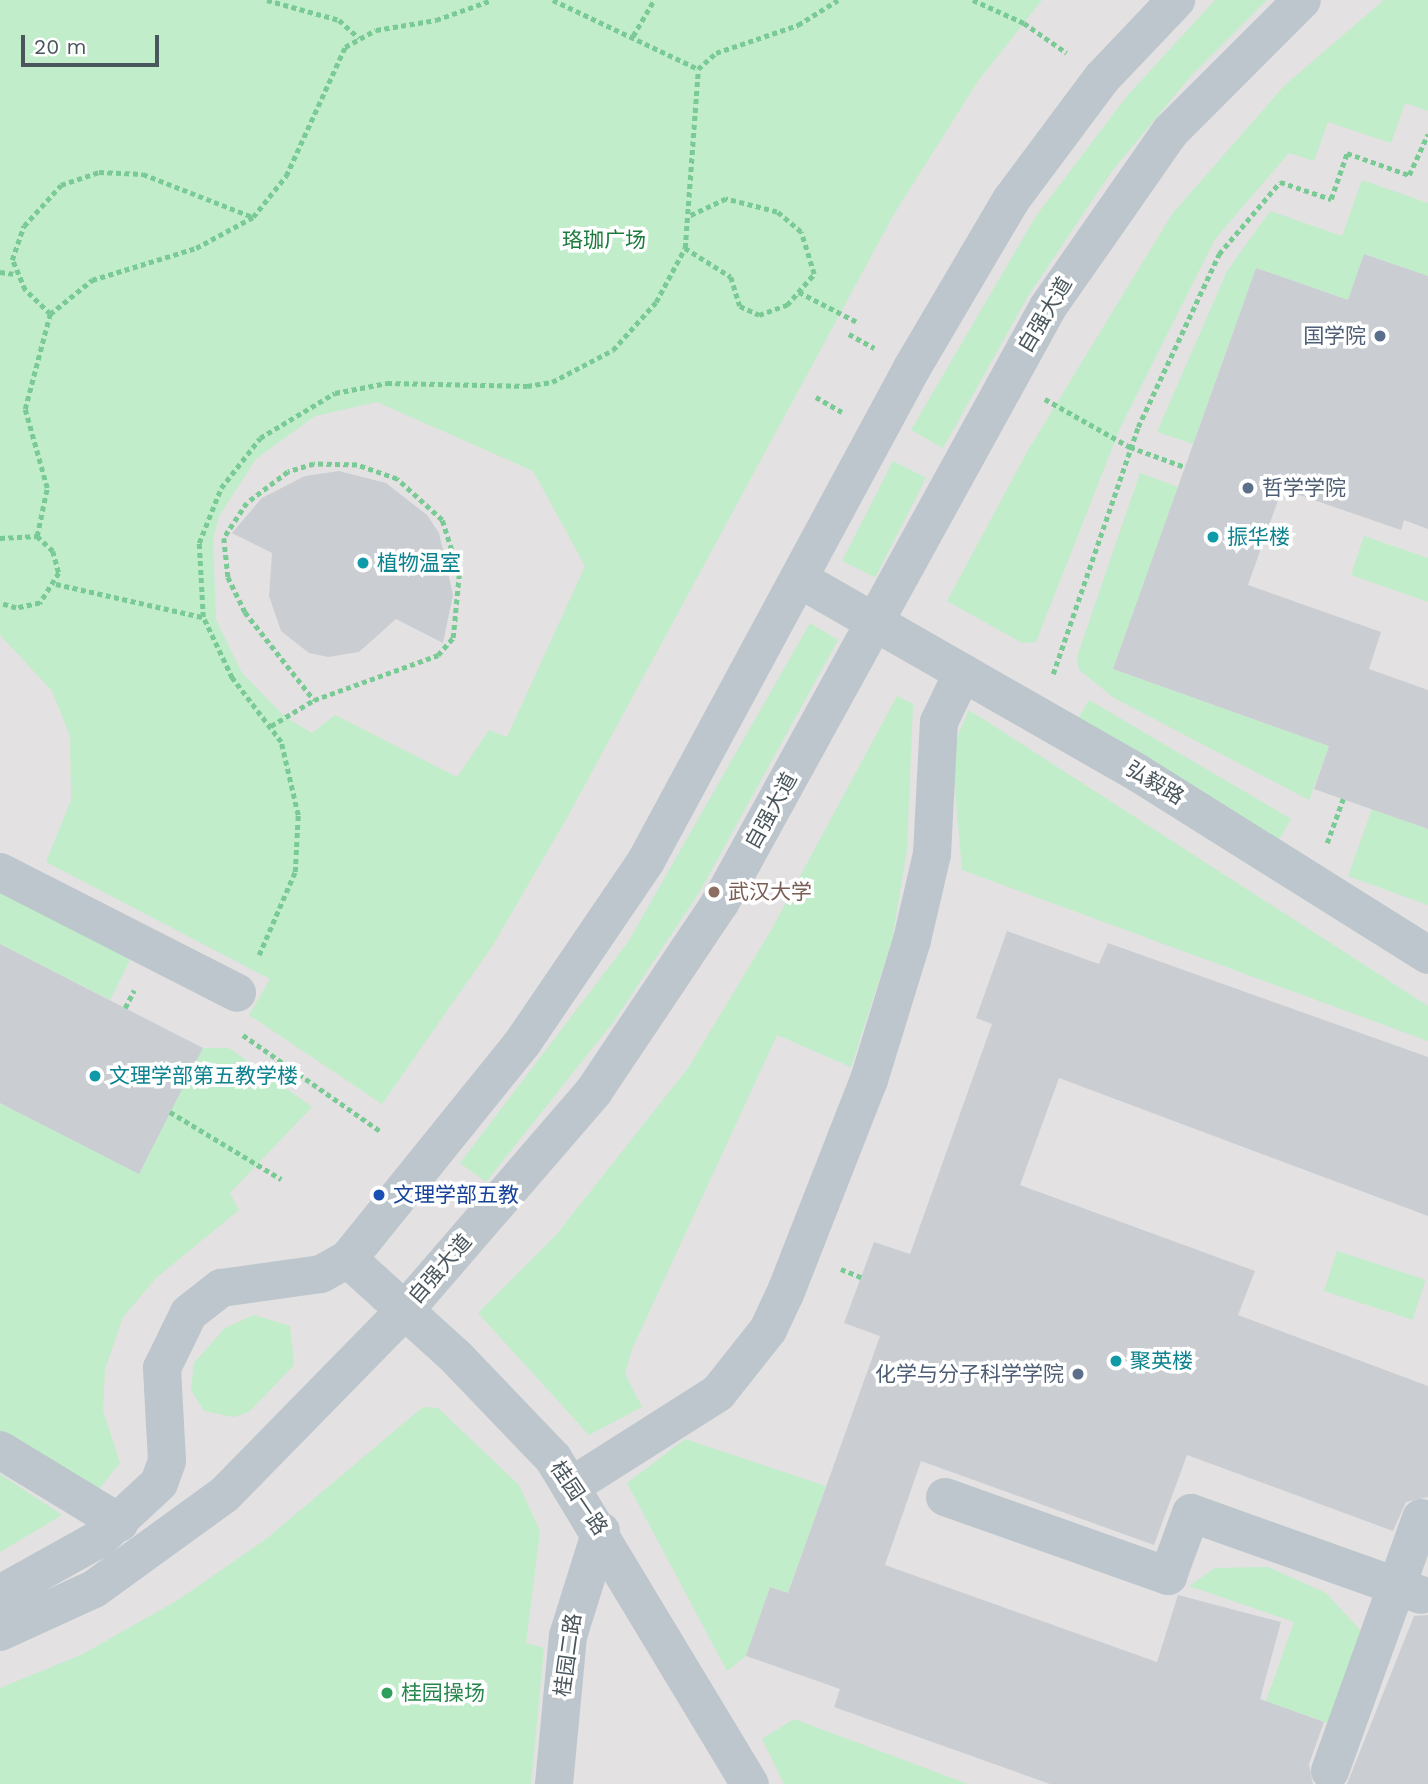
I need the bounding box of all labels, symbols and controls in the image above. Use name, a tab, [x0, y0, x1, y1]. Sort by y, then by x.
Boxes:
scale bar	[24, 21, 163, 65]
text: 20 m	[34, 34, 86, 59]
park label: 珞珈广场	[562, 227, 646, 253]
street label: 自强大道	[1013, 273, 1077, 357]
place label: 国学院	[1303, 323, 1366, 349]
marker: 国学院	[1372, 328, 1388, 344]
place label: 哲学学院	[1262, 475, 1346, 501]
marker: 哲学学院	[1240, 480, 1256, 496]
place label: 振华楼	[1227, 524, 1290, 550]
marker: 振华楼	[1205, 529, 1221, 545]
place label: 植物温室	[377, 550, 461, 576]
marker: 植物温室	[355, 555, 371, 571]
street label: 弘毅路	[1122, 756, 1188, 810]
street label: 自强大道	[740, 768, 802, 854]
place label: 武汉大学	[728, 879, 812, 905]
marker: 武汉大学	[706, 884, 722, 900]
place label: 文理学部第五教学楼	[109, 1063, 298, 1089]
marker: 文理学部第五教学楼	[87, 1068, 103, 1084]
place label: 文理学部五教	[393, 1182, 519, 1208]
marker: 文理学部五教	[371, 1187, 387, 1203]
street label: 自强大道	[403, 1229, 477, 1309]
place label: 聚英楼	[1130, 1348, 1193, 1374]
marker: 聚英楼	[1108, 1353, 1124, 1369]
place label: 化学与分子科学学院	[875, 1361, 1064, 1387]
marker: 化学与分子科学学院	[1070, 1366, 1086, 1382]
street label: 桂园一路	[545, 1456, 613, 1540]
street label: 桂园二路	[550, 1612, 586, 1698]
place label: 桂园操场	[401, 1680, 485, 1706]
marker: 桂园操场	[379, 1685, 395, 1701]

